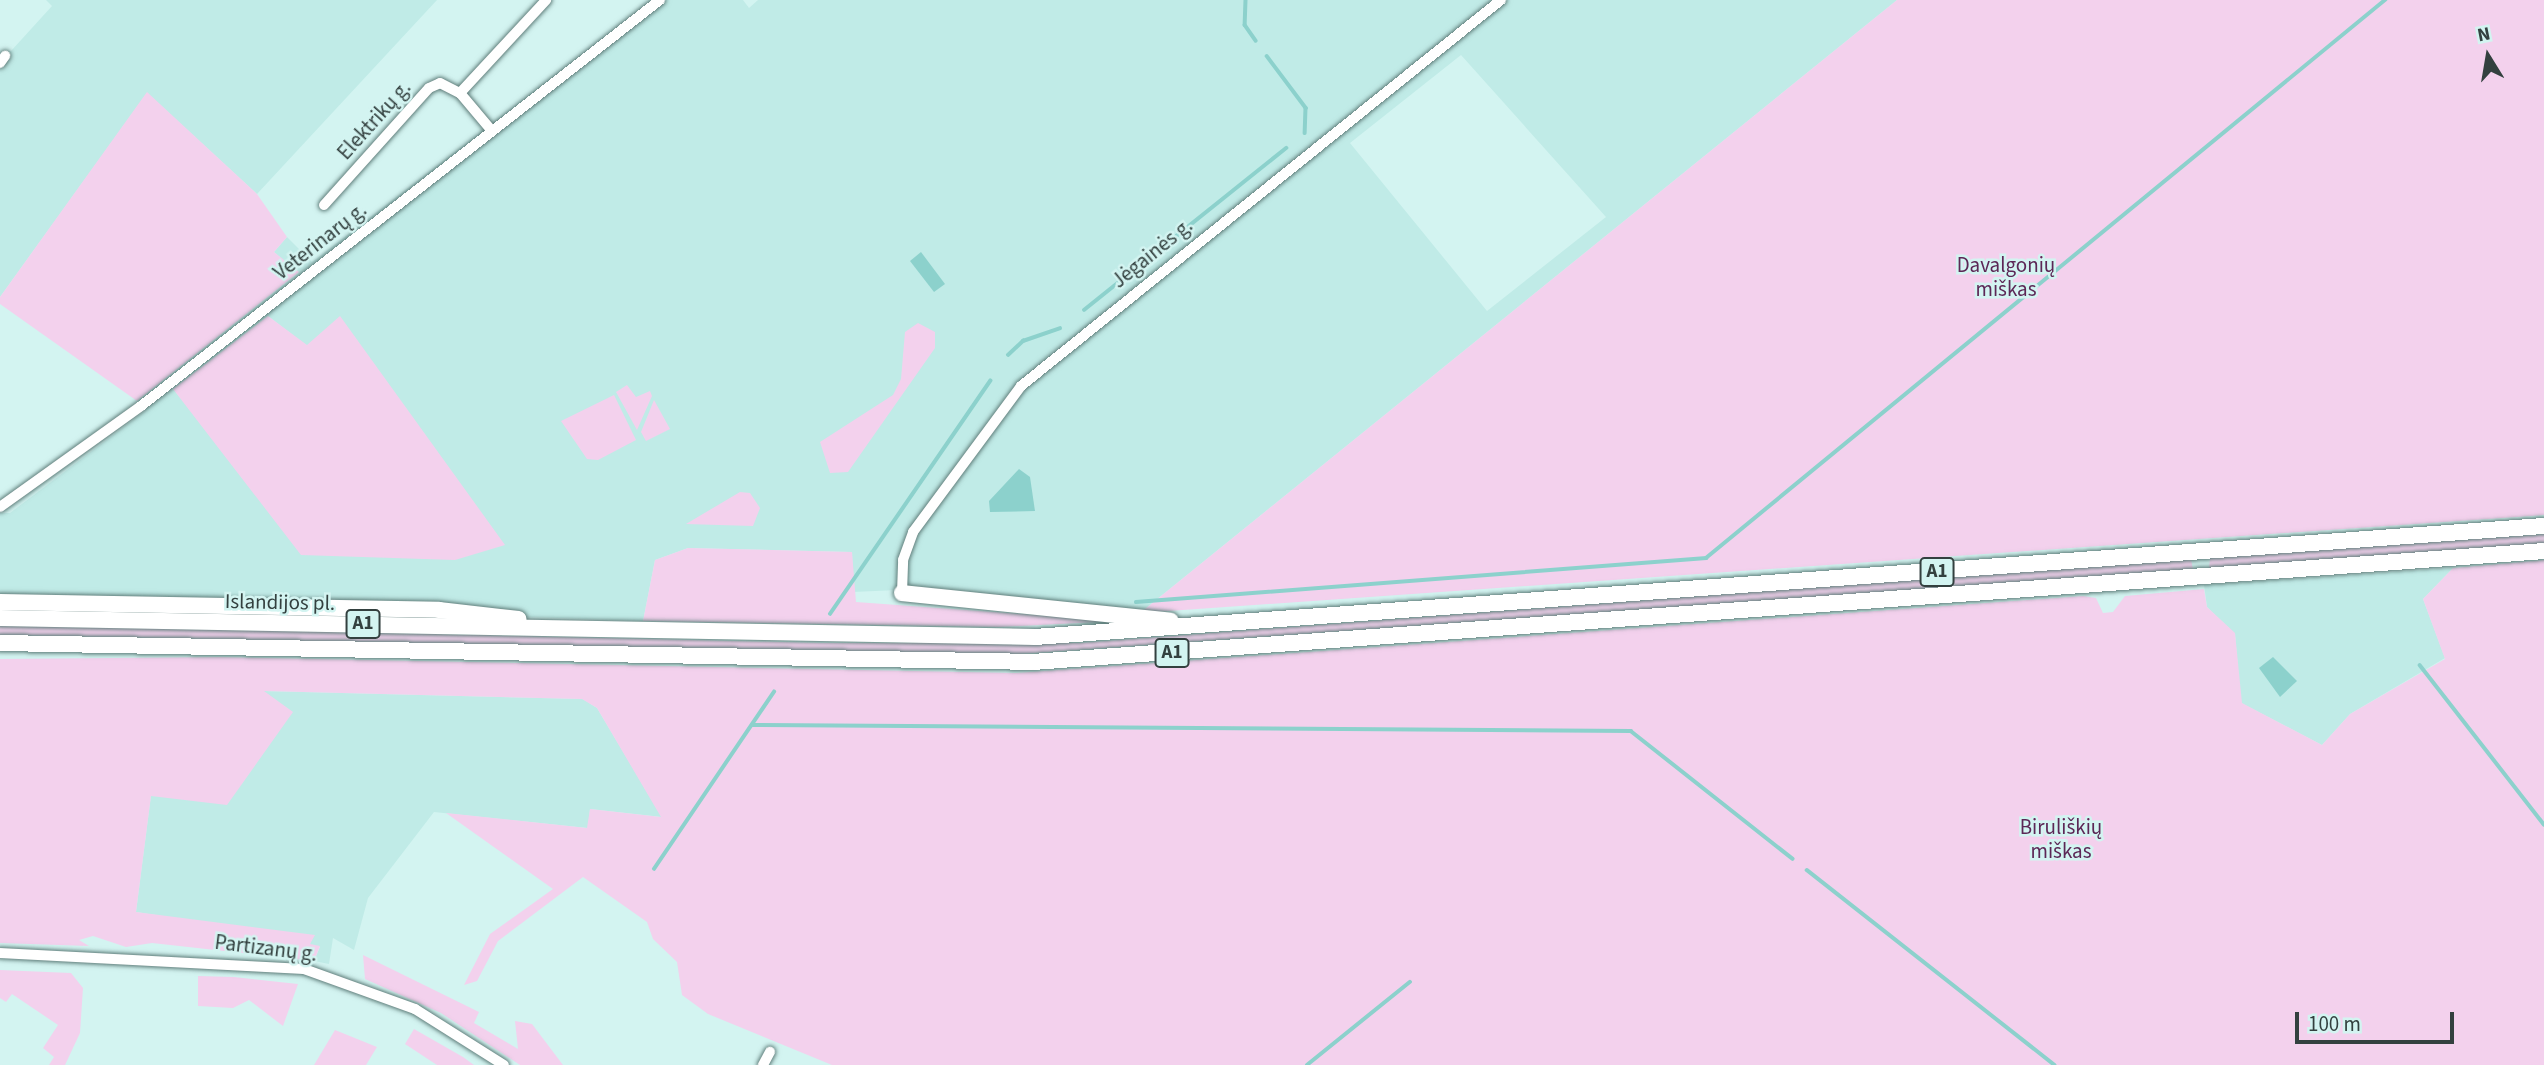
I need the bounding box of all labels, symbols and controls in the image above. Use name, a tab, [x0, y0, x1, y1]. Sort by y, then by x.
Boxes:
text: N	[2475, 20, 2493, 49]
north arrow	[2453, 21, 2523, 91]
street label: Elektrikų g.	[332, 75, 416, 165]
street label: Veterinarų g.	[268, 197, 372, 285]
street label: Jėgainės g.	[1106, 213, 1198, 293]
park label: Davalgonių miškas	[1957, 252, 2055, 302]
road number: A1	[1920, 556, 1954, 587]
street label: Islandijos pl.	[225, 588, 335, 616]
road number: A1	[346, 608, 380, 639]
road number: A1	[1154, 638, 1190, 668]
park label: Biruliškių miškas	[2020, 814, 2102, 864]
street label: Partizanų g.	[213, 929, 319, 967]
scale bar	[2299, 998, 2458, 1042]
text: 100 m	[2308, 1009, 2361, 1039]

